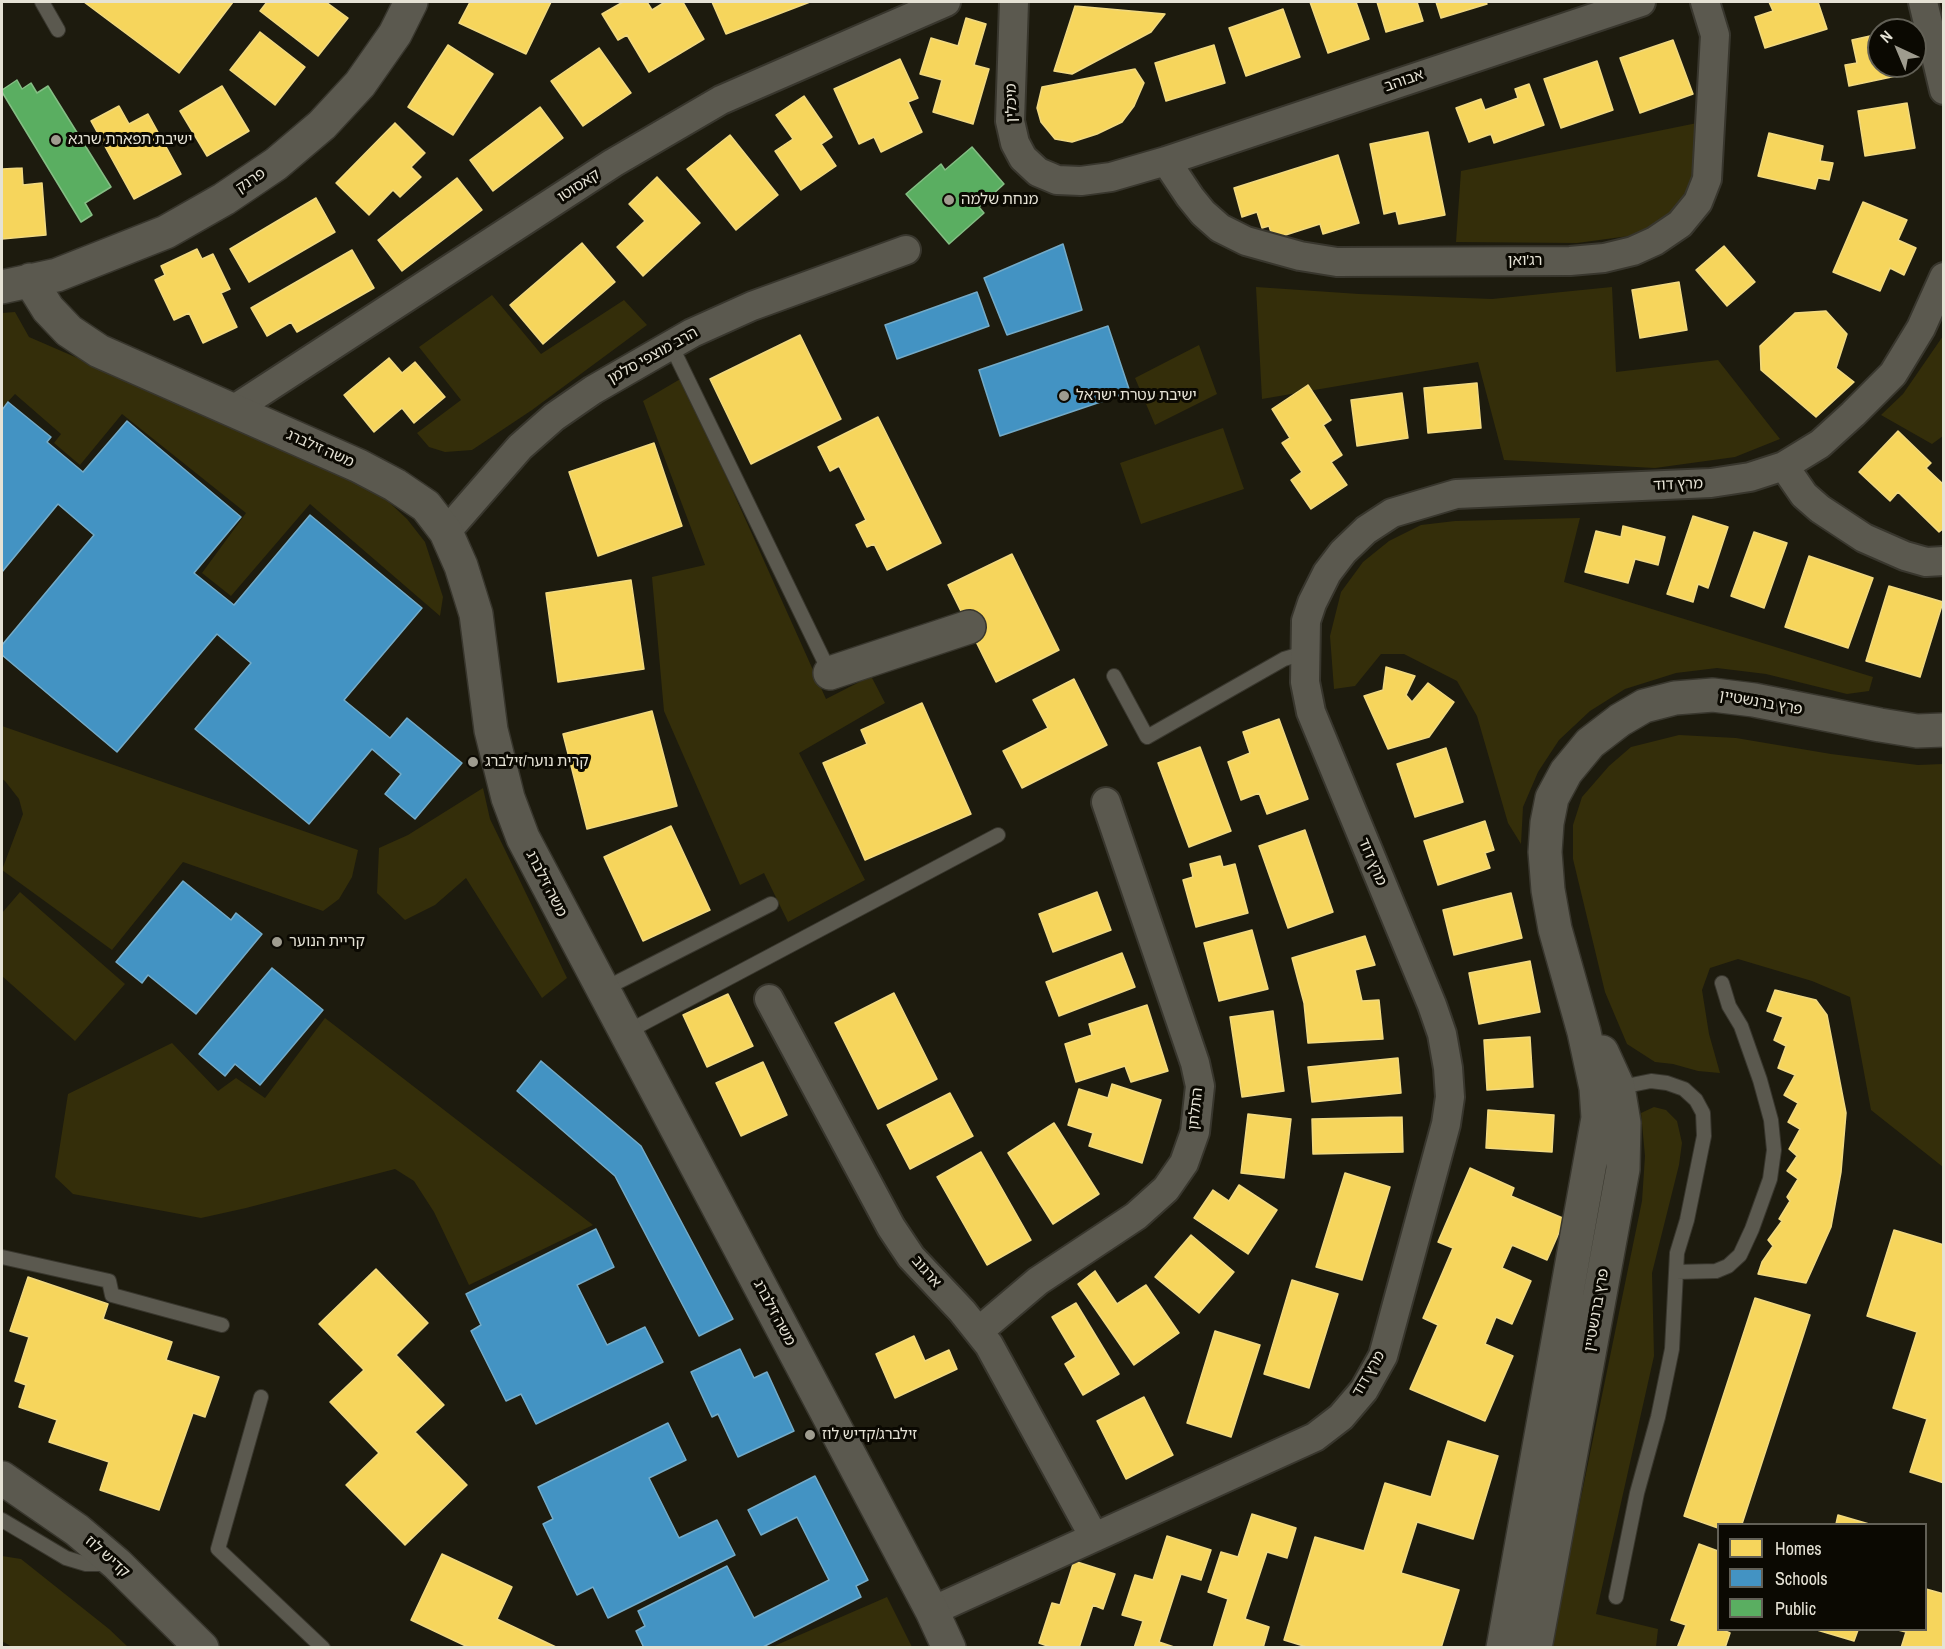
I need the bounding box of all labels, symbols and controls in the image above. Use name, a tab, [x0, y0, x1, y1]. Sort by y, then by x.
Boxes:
north arrow	[1867, 18, 1927, 78]
text: N	[1875, 25, 1897, 48]
street label: אבוהב	[1382, 66, 1426, 96]
street label: מיכלין	[1003, 83, 1021, 123]
place label: ישיבת תפארת שרגא	[68, 131, 192, 149]
marker: ישיבת תפארת שרגא	[49, 133, 63, 147]
street label: פרנק	[233, 165, 269, 197]
street label: קאסוטו	[554, 166, 604, 206]
place label: מנחת שלמה	[961, 191, 1038, 209]
marker: מנחת שלמה	[942, 193, 956, 207]
street label: רג'ואן	[1508, 252, 1542, 270]
street label: הרב מוצפי סלמן	[605, 324, 701, 388]
place label: ישיבת עטרת ישראל	[1076, 387, 1197, 405]
marker: ישיבת עטרת ישראל	[1057, 389, 1071, 403]
street label: משה זילברג	[283, 426, 357, 472]
street label: מרץ דוד	[1653, 475, 1703, 495]
street label: פרץ ברנשטיין	[1718, 687, 1804, 719]
place label: קרית נוער/זילברג	[485, 753, 589, 771]
marker: קרית נוער/זילברג	[466, 755, 480, 769]
street label: מרץ דוד	[1354, 836, 1390, 888]
street label: משה זילברג	[522, 848, 570, 920]
place label: קריית הנוער	[289, 933, 365, 951]
marker: קריית הנוער	[270, 935, 284, 949]
street label: התלתן	[1185, 1087, 1207, 1131]
street label: ארגוב	[907, 1253, 945, 1291]
street label: פרץ ברנשטיין	[1581, 1267, 1613, 1353]
street label: משה זילברג	[749, 1277, 799, 1349]
street label: מרץ דוד	[1349, 1348, 1389, 1400]
place label: זילברג/קדיש לוז	[822, 1426, 917, 1444]
marker: זילברג/קדיש לוז	[803, 1428, 817, 1442]
legend	[1717, 1523, 1927, 1631]
street label: קדיש לוז	[81, 1532, 133, 1582]
text: Homes	[1775, 1536, 1822, 1561]
text: Schools	[1775, 1566, 1828, 1591]
text: Public	[1775, 1596, 1816, 1621]

